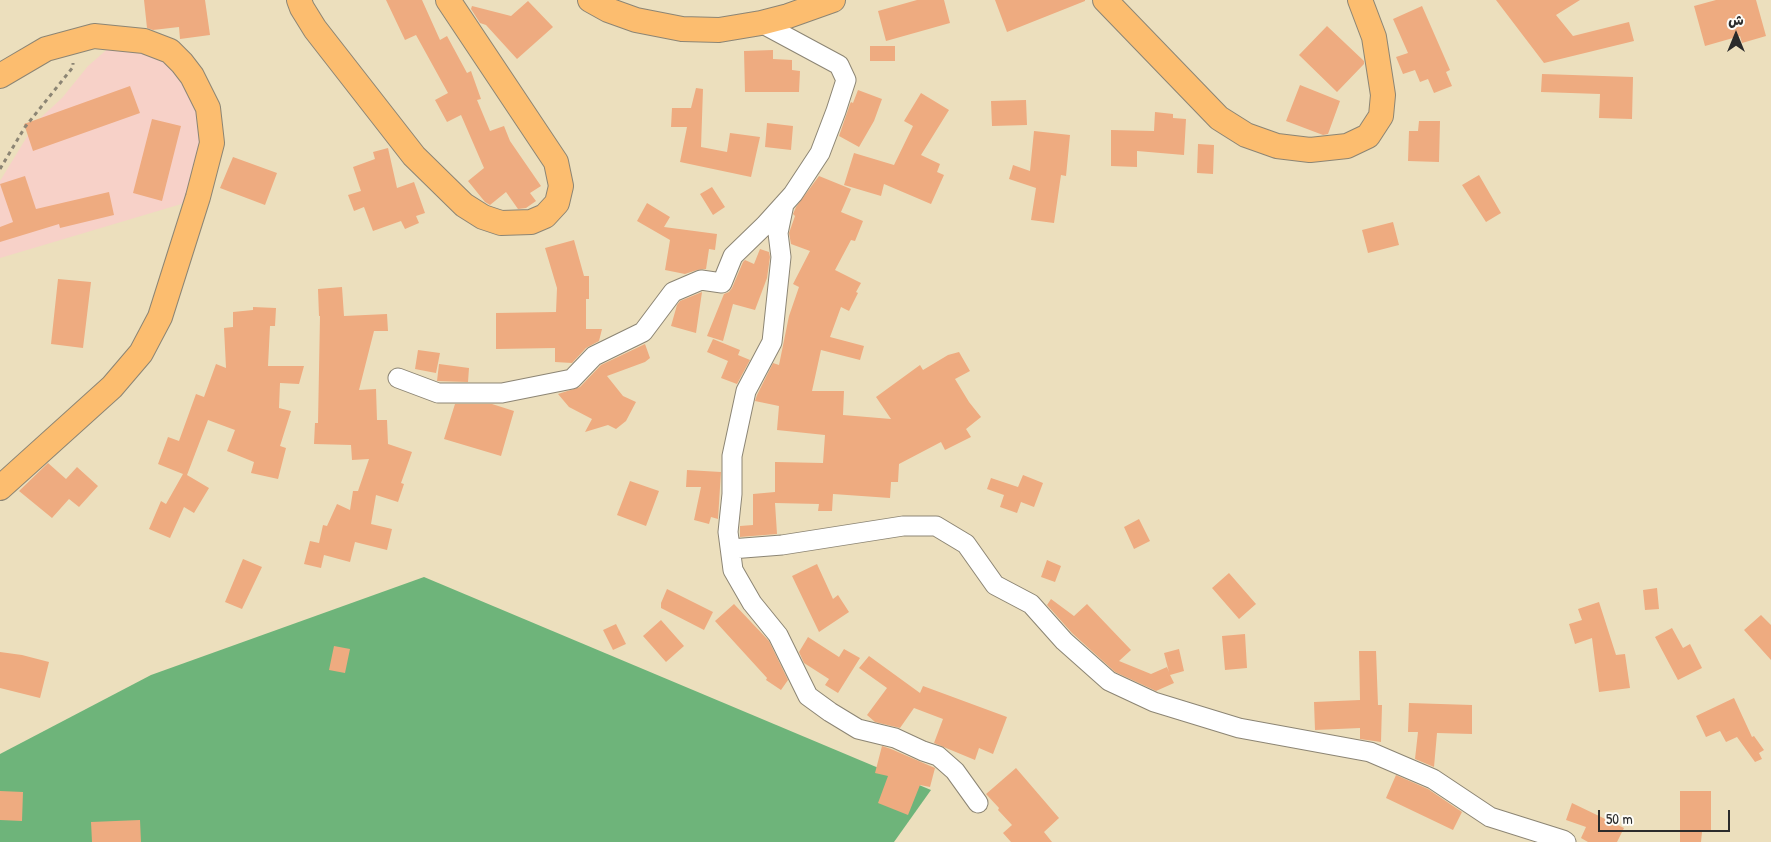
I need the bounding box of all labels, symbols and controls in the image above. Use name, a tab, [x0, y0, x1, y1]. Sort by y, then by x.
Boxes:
north arrow	[1711, 10, 1761, 60]
text: ش	[1728, 10, 1744, 29]
scale bar	[1601, 800, 1734, 832]
text: 50 m	[1606, 808, 1633, 829]

